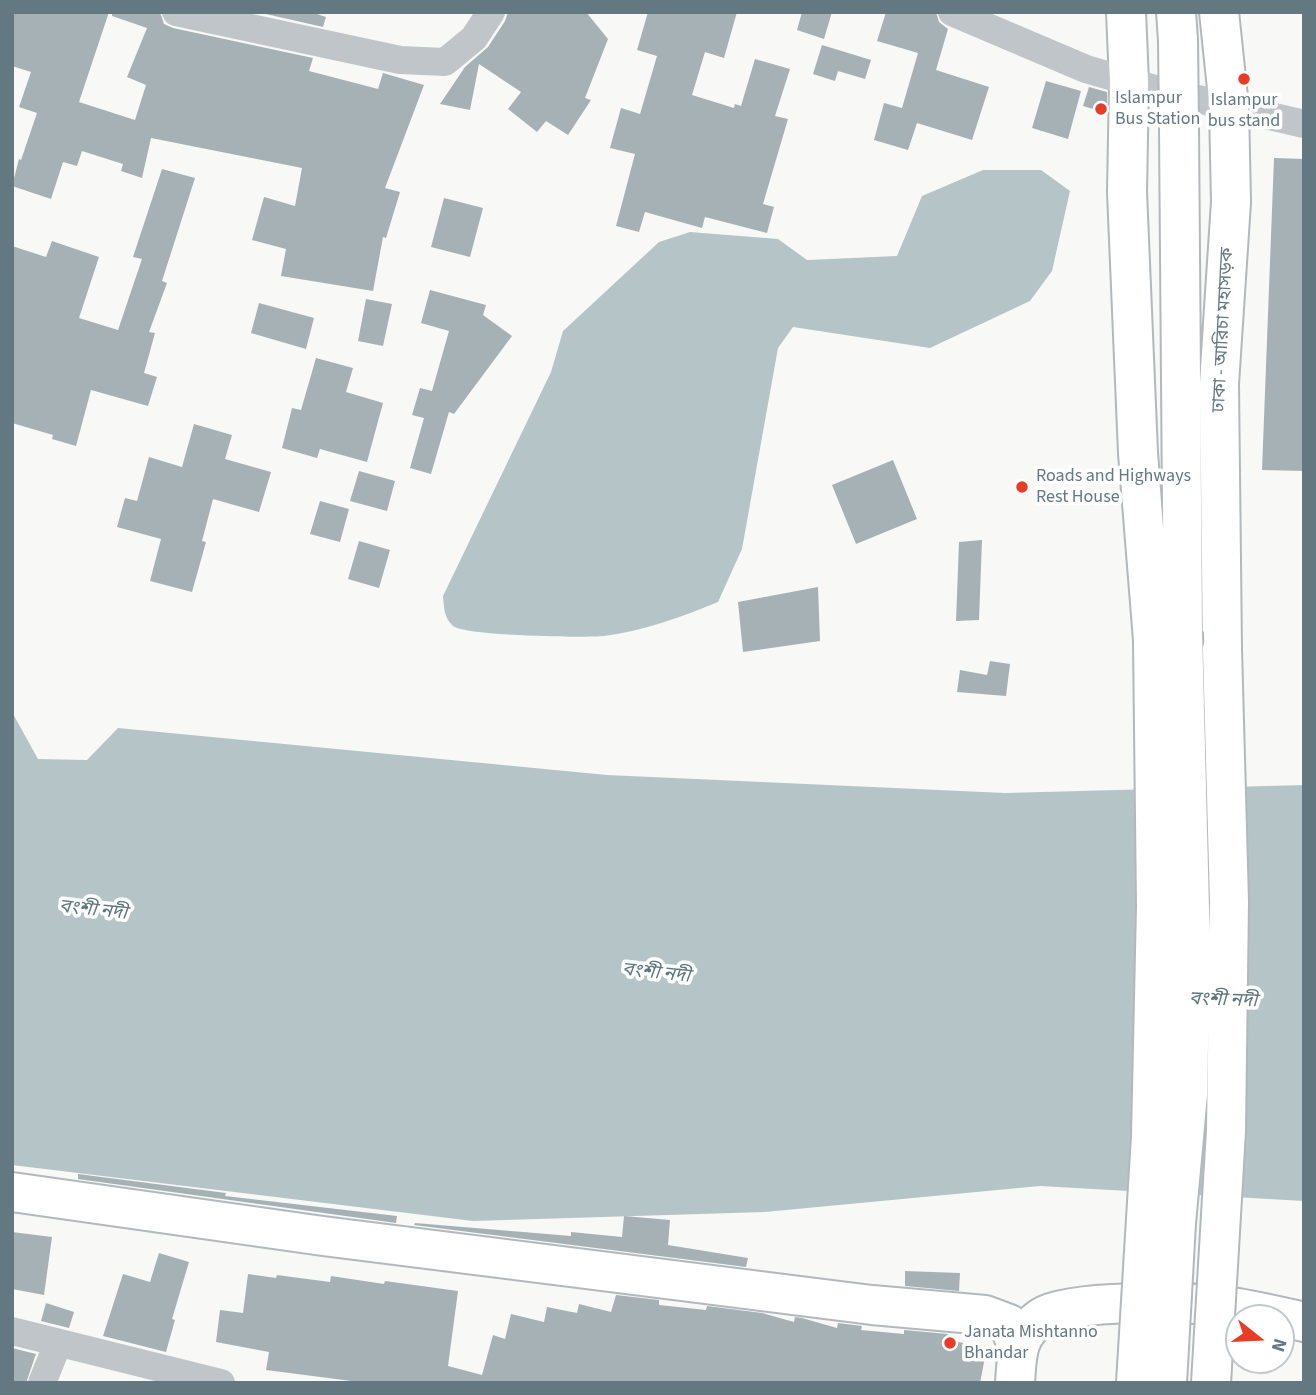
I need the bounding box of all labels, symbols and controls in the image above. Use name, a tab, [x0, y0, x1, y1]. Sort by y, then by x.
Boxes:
marker: Islampur bus stand	[1236, 71, 1252, 87]
place label: Islampur Bus Station	[1115, 88, 1200, 130]
place label: Islampur bus stand	[1208, 90, 1280, 132]
marker: Islampur Bus Station	[1093, 101, 1109, 117]
street label: ঢাকা - আরিচা মহাসড়ক	[1209, 247, 1239, 413]
place label: Roads and Highways Rest House	[1036, 466, 1191, 508]
marker: Roads and Highways Rest House	[1014, 479, 1030, 495]
water label: বংশী নদী	[58, 896, 128, 926]
water label: বংশী নদী	[621, 959, 691, 989]
water label: বংশী নদী	[1188, 988, 1258, 1014]
north arrow	[1225, 1304, 1295, 1374]
place label: Janata Mishtanno Bhandar	[964, 1322, 1098, 1364]
marker: Janata Mishtanno Bhandar	[942, 1335, 958, 1351]
text: N	[1264, 1335, 1293, 1355]

